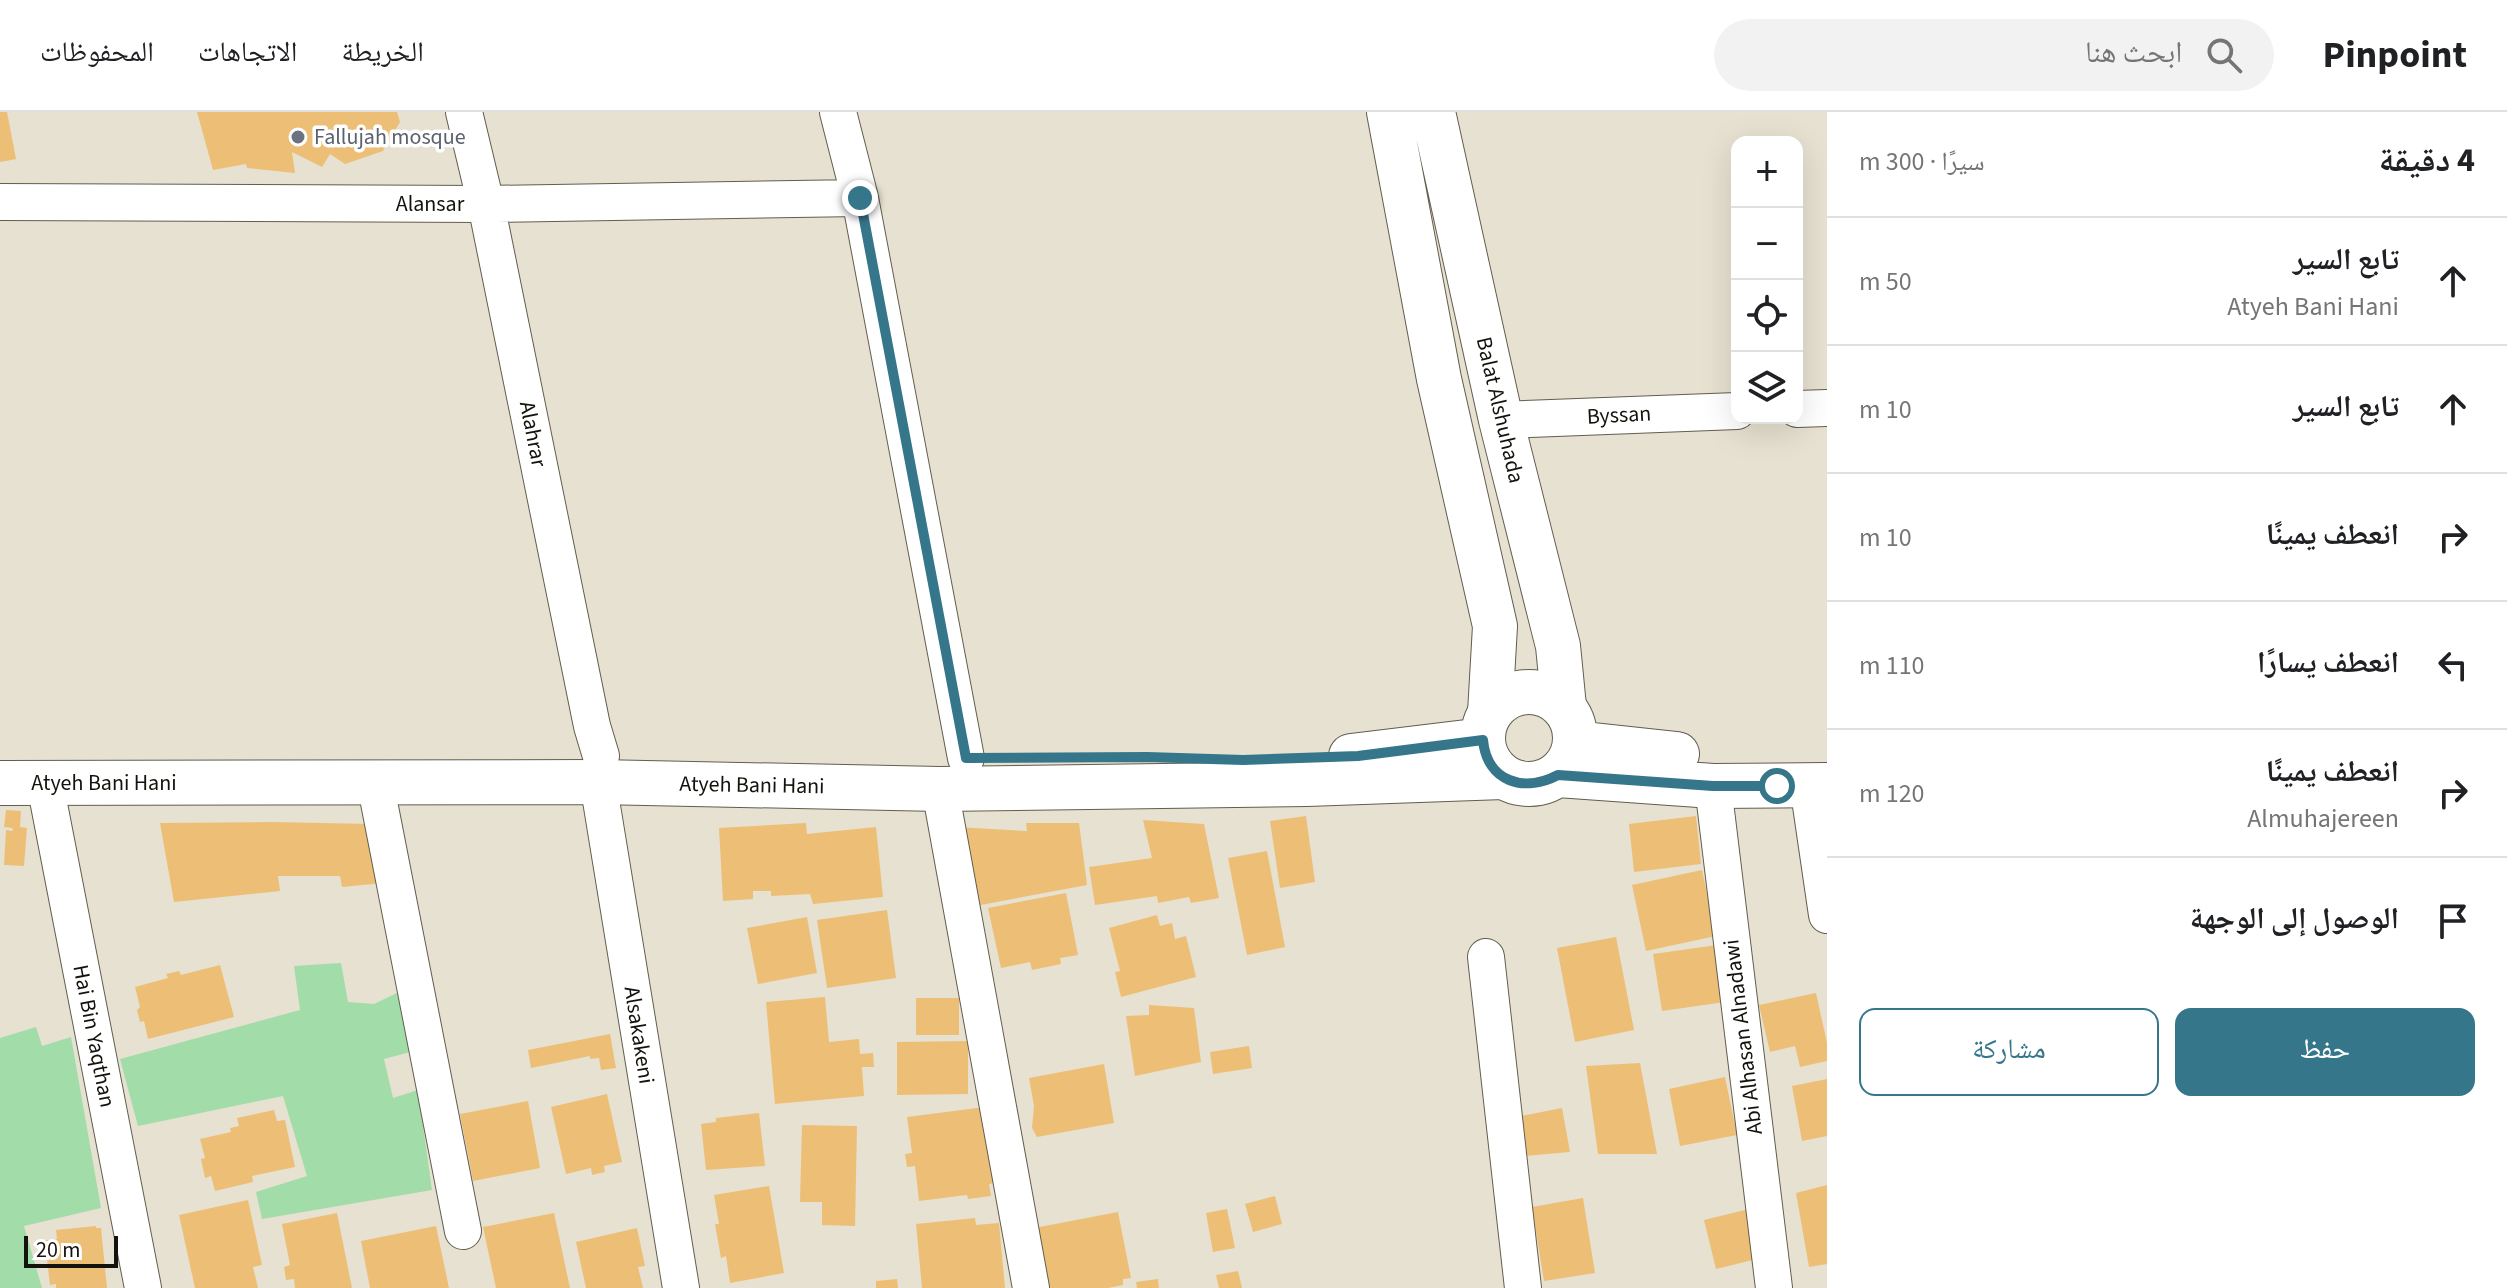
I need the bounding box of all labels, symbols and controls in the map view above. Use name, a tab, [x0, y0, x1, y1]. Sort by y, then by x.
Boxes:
search box	[1714, 19, 2274, 91]
text: Pinpoint	[2322, 28, 2467, 82]
text: ابحث هنا	[2085, 31, 2182, 74]
text: المحفوظات	[40, 32, 154, 72]
text: الاتجاهات	[198, 32, 297, 72]
text: الخريطة	[341, 32, 424, 72]
icon: search	[2202, 33, 2246, 77]
place label: Fallujah mosque	[314, 121, 466, 153]
marker: Fallujah mosque	[289, 128, 307, 146]
map controls	[1731, 136, 1803, 424]
button: +	[1731, 136, 1803, 208]
text: 4 دقيقة	[2379, 136, 2475, 185]
text: سيرًا · 300 m	[1859, 143, 1985, 180]
route end	[842, 180, 878, 216]
street label: Alansar	[396, 188, 465, 220]
button: −	[1731, 208, 1803, 280]
text: تابع السير	[2293, 238, 2399, 281]
icon: ahead	[2431, 259, 2475, 303]
text: 50 m	[1859, 263, 1912, 300]
button: locate	[1731, 280, 1803, 352]
text: Atyeh Bani Hani	[2227, 288, 2399, 325]
street label: Balat Alshuhada	[1468, 334, 1532, 486]
button: layers	[1731, 352, 1803, 424]
text: تابع السير	[2293, 385, 2399, 428]
icon: ahead	[2431, 387, 2475, 431]
text: 10 m	[1859, 391, 1912, 428]
street label: Byssan	[1586, 397, 1652, 433]
street label: Alahrar	[511, 398, 555, 470]
text: انعطف يمينًا	[2266, 513, 2399, 556]
icon: right	[2431, 515, 2475, 559]
text: 10 m	[1859, 519, 1912, 556]
text: انعطف يسارًا	[2257, 641, 2399, 684]
icon: left	[2431, 643, 2475, 687]
text: 110 m	[1859, 647, 1925, 684]
text: انعطف يمينًا	[2266, 750, 2399, 793]
street label: Atyeh Bani Hani	[31, 767, 177, 799]
street label: Atyeh Bani Hani	[679, 768, 825, 802]
route start	[1759, 768, 1795, 804]
icon: right	[2431, 771, 2475, 815]
text: 120 m	[1859, 775, 1925, 812]
text: Almuhajereen	[2247, 800, 2399, 837]
text: الوصول إلى الوجهة	[2190, 897, 2399, 940]
icon: arrive	[2431, 899, 2475, 943]
street label: Abi Alhasan Alnadawi	[1715, 938, 1771, 1136]
street label: Hai Bin Yaqthan	[64, 962, 124, 1110]
street label: Alsakakeni	[615, 984, 663, 1086]
button: مشاركة	[1859, 1008, 2159, 1096]
button: حفظ	[2175, 1008, 2475, 1096]
scale bar	[24, 1232, 118, 1268]
text: 20 m	[36, 1234, 81, 1266]

